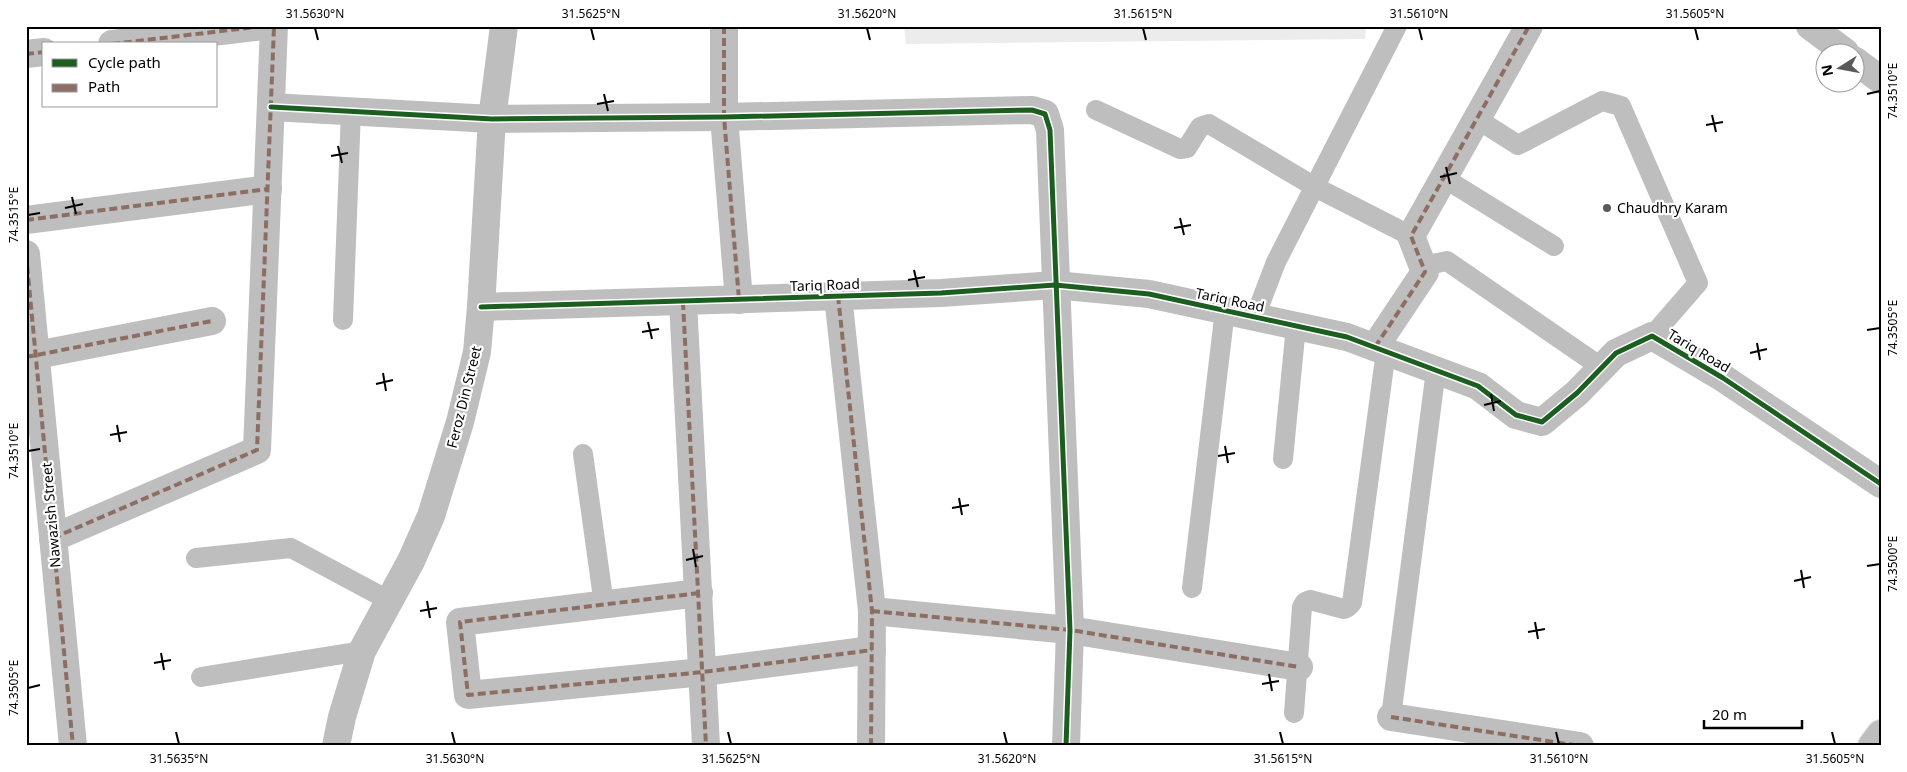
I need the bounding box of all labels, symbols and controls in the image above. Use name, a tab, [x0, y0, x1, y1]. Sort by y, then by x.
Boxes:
text: 31.5630°N	[286, 5, 344, 22]
text: 31.5625°N	[562, 5, 620, 22]
text: 31.5620°N	[838, 5, 896, 22]
text: 31.5615°N	[1114, 5, 1172, 22]
text: 31.5610°N	[1390, 5, 1448, 22]
text: 31.5605°N	[1666, 5, 1724, 22]
legend	[42, 42, 218, 108]
north arrow	[1814, 42, 1864, 92]
text: Cycle path	[88, 52, 161, 72]
text: N	[1816, 63, 1837, 78]
text: 74.3510°E	[1884, 63, 1901, 119]
text: Path	[88, 76, 120, 96]
text: 74.3515°E	[5, 187, 22, 243]
place label: Chaudhry Karam	[1617, 198, 1728, 217]
marker: Chaudhry Karam	[1601, 202, 1613, 214]
street label: Tariq Road	[790, 274, 860, 295]
street label: Tariq Road	[1194, 283, 1266, 316]
text: 74.3505°E	[1884, 300, 1901, 356]
street label: Tariq Road	[1664, 324, 1734, 377]
street label: Feroz Din Street	[442, 344, 485, 450]
text: 74.3510°E	[5, 423, 22, 479]
street label: Nawazish Street	[36, 462, 65, 568]
text: 74.3500°E	[1884, 536, 1901, 592]
text: 74.3505°E	[5, 660, 22, 716]
scale bar	[1704, 697, 1802, 729]
text: 20 m	[1712, 704, 1747, 724]
text: 31.5635°N	[150, 750, 208, 767]
text: 31.5630°N	[426, 750, 484, 767]
text: 31.5625°N	[702, 750, 760, 767]
text: 31.5620°N	[978, 750, 1036, 767]
text: 31.5615°N	[1254, 750, 1312, 767]
text: 31.5610°N	[1530, 750, 1588, 767]
text: 31.5605°N	[1806, 750, 1864, 767]

